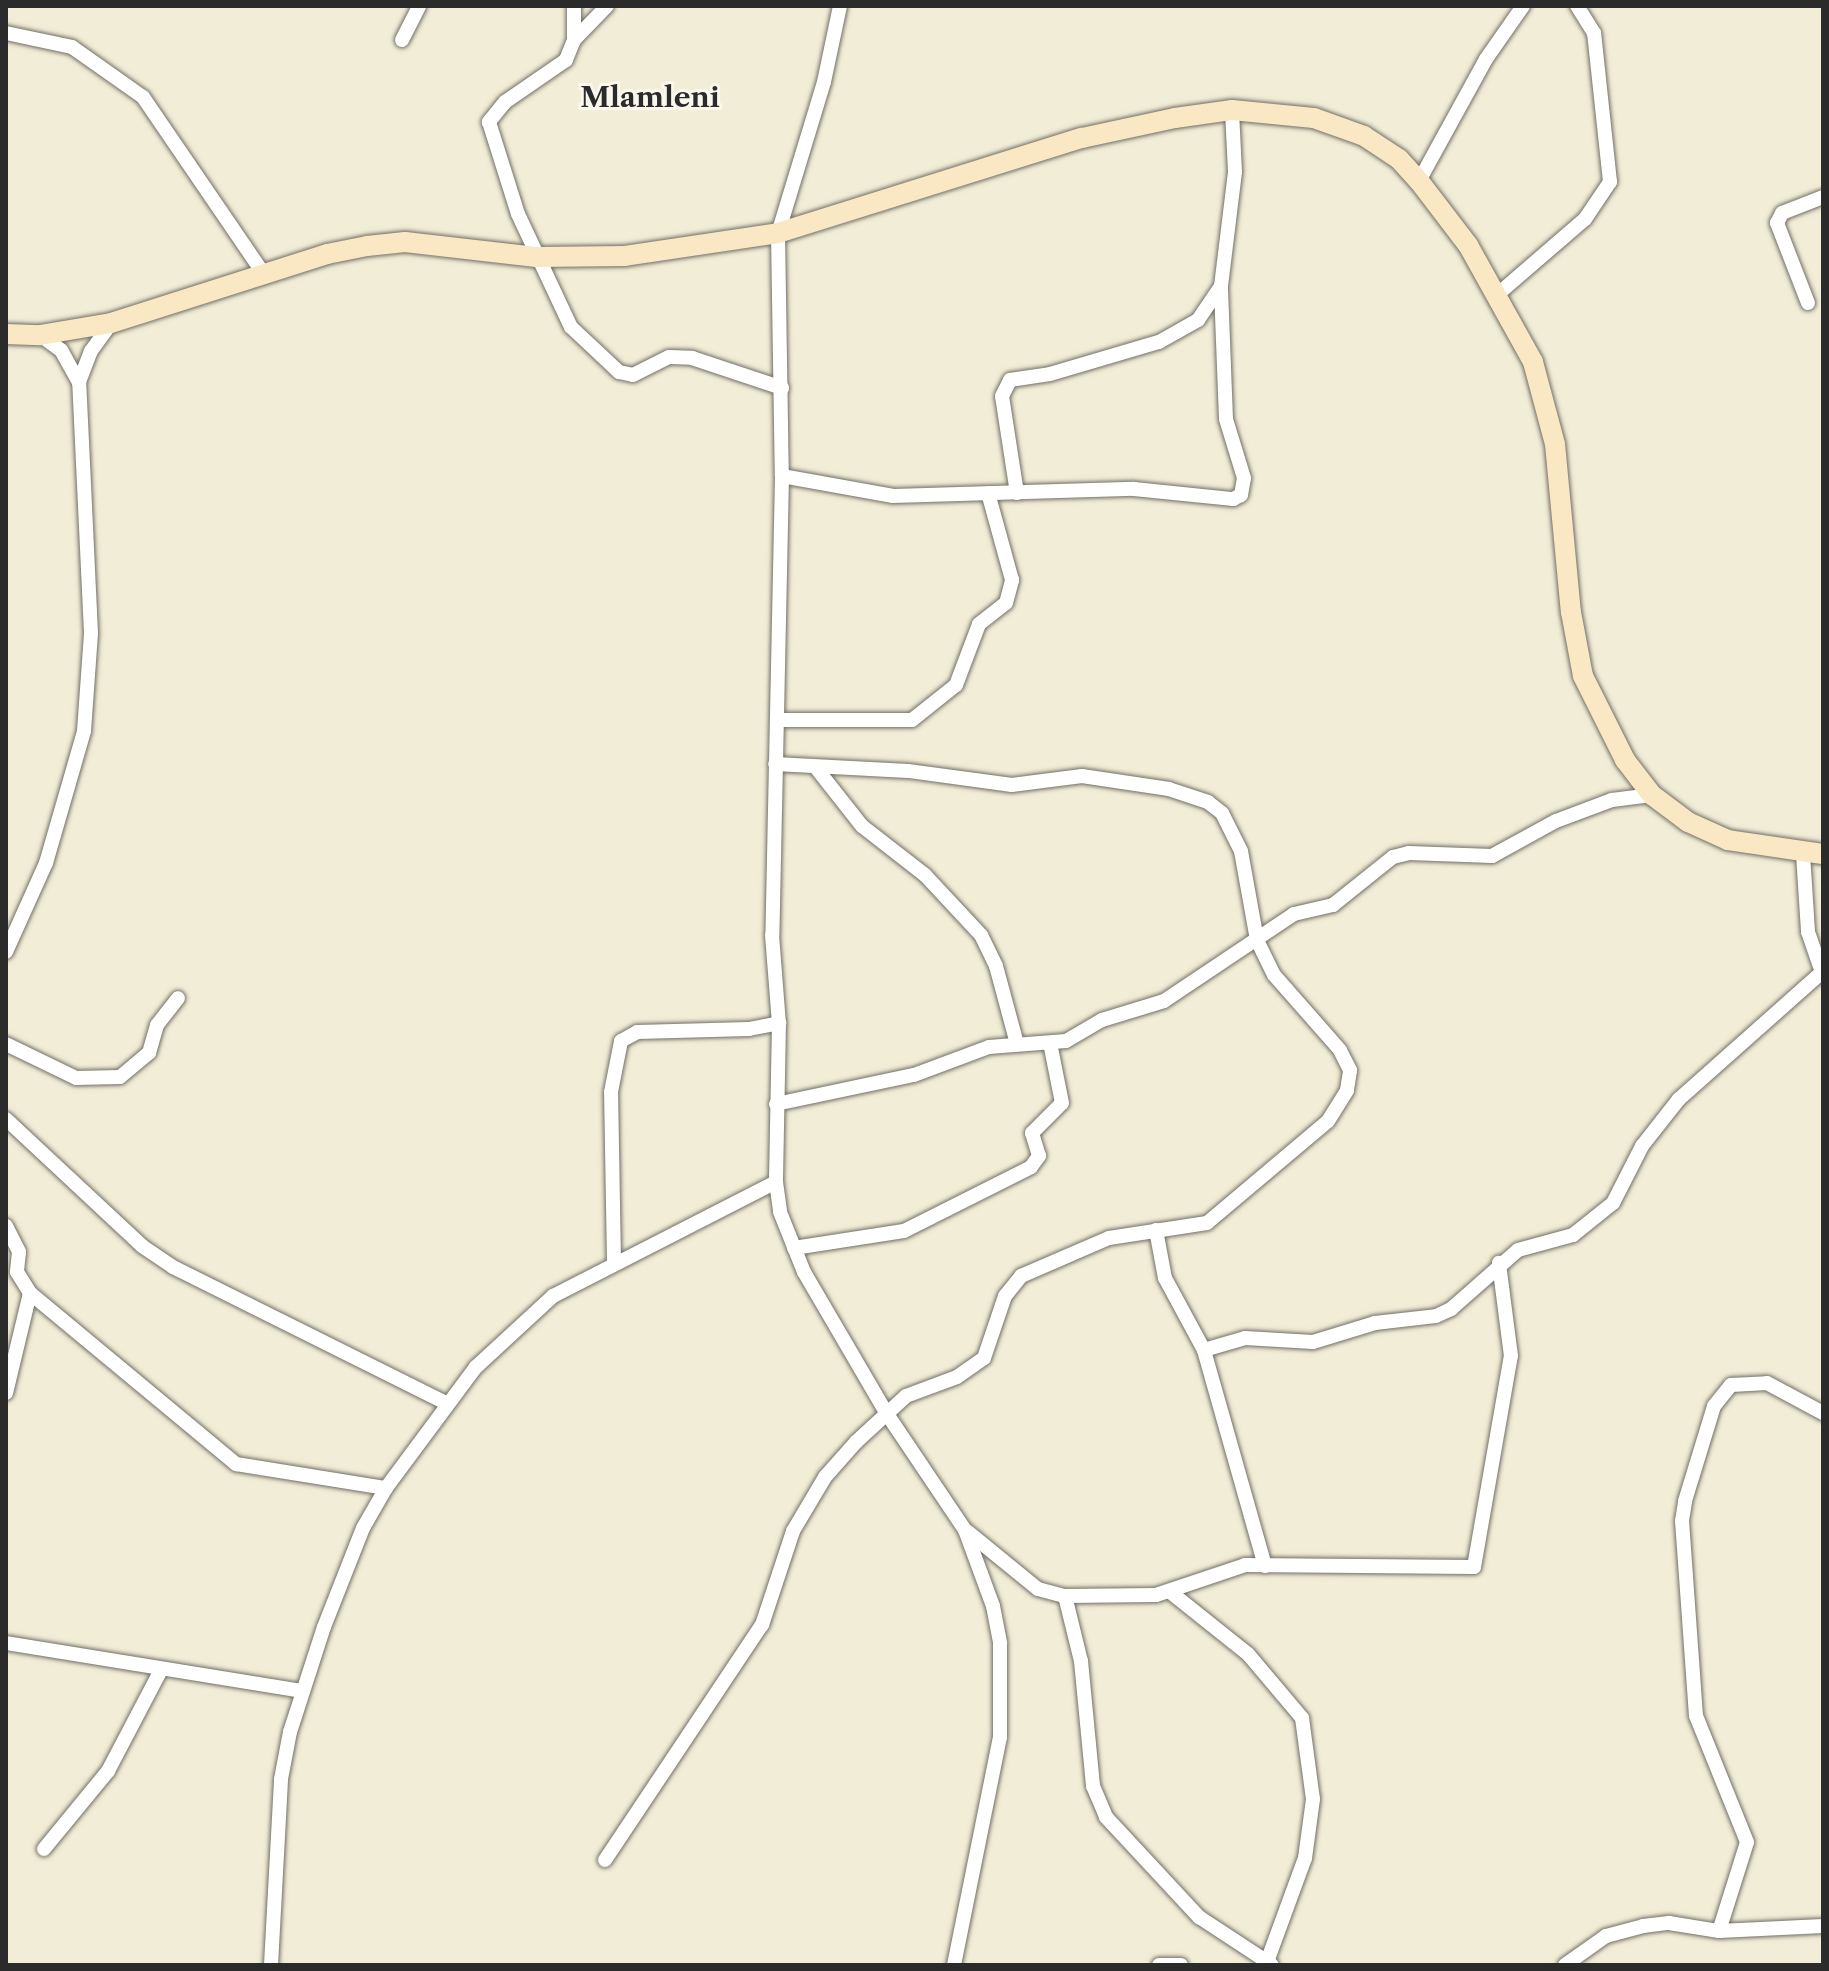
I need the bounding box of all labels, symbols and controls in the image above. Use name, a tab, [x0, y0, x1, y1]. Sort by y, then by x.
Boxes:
district label: Mlamleni	[580, 80, 720, 114]

